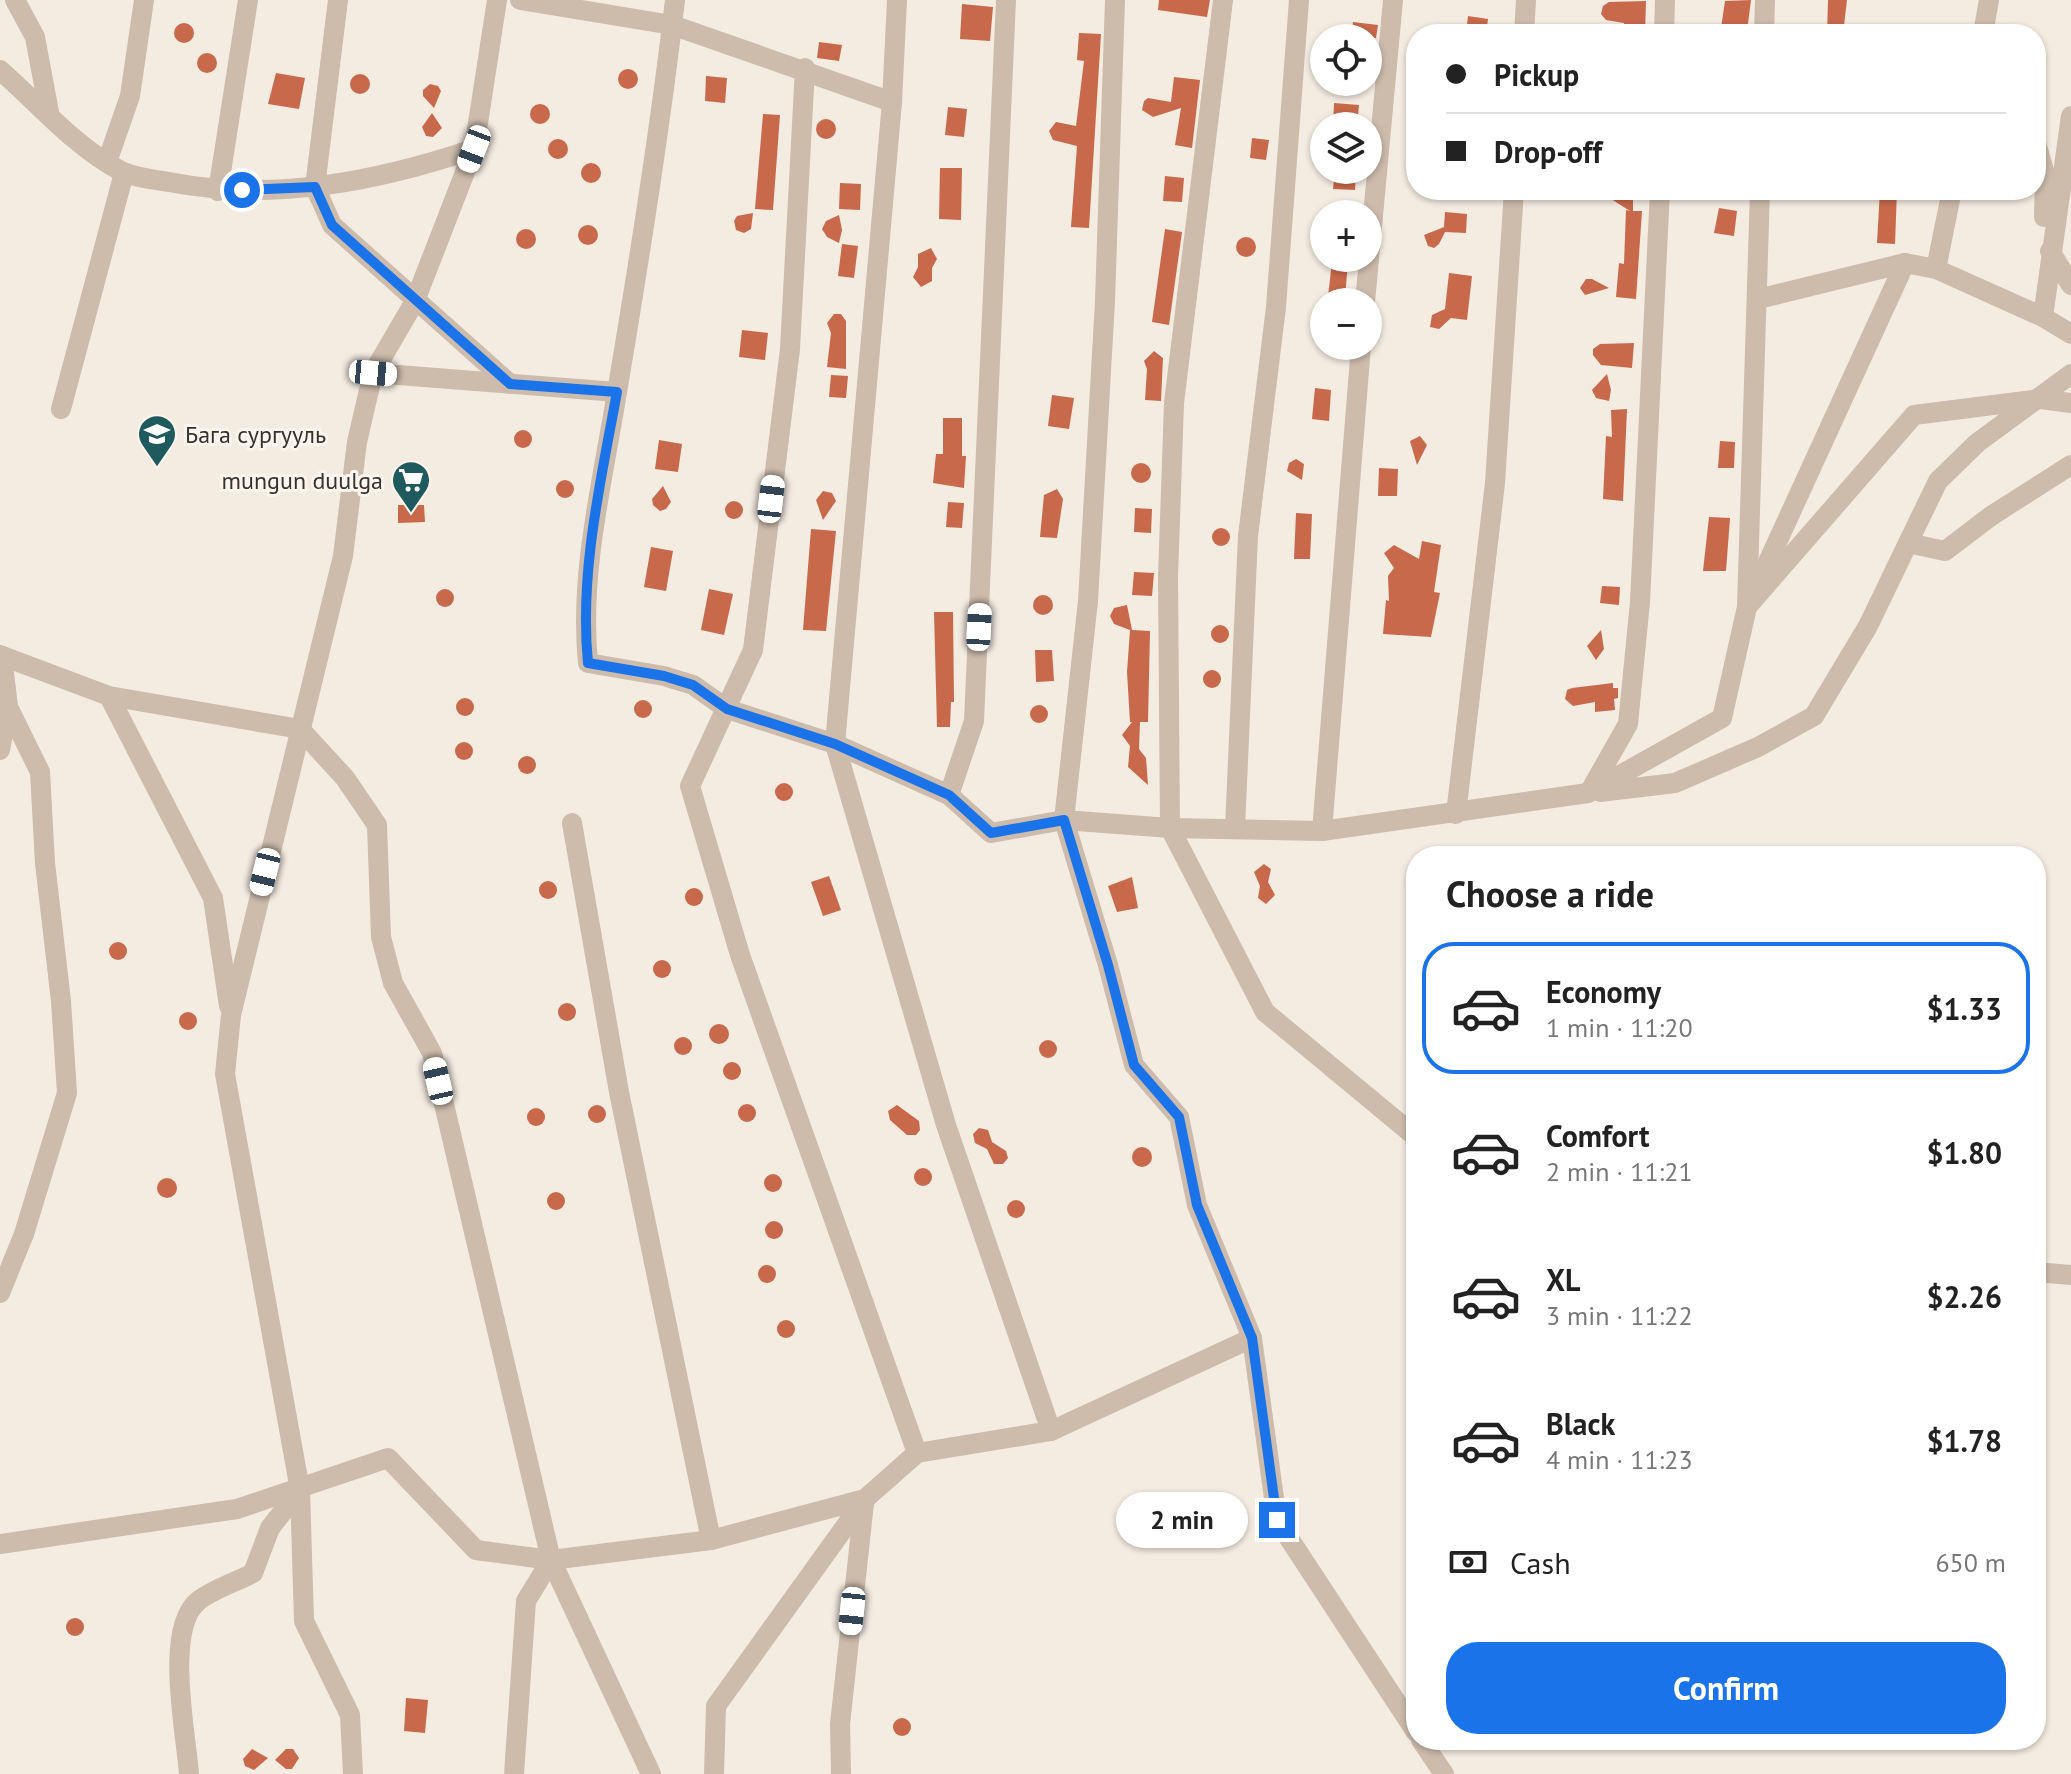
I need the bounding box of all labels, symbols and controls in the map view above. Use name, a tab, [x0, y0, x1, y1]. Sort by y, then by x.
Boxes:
map controls	[1310, 24, 1382, 360]
button: locate	[1310, 24, 1382, 96]
text: Pickup	[1494, 55, 1579, 94]
button: layers	[1310, 112, 1382, 184]
car	[454, 122, 494, 176]
text: Drop-off	[1494, 132, 1602, 171]
route start	[224, 172, 260, 208]
button: +	[1310, 200, 1382, 272]
button: −	[1310, 288, 1382, 360]
car	[348, 359, 398, 387]
school or university icon: Бага сургууль	[136, 413, 178, 468]
place label: Бага сургууль	[185, 419, 326, 450]
supermarket icon: mungun duulga	[390, 459, 432, 514]
place label: mungun duulga	[222, 465, 383, 496]
car	[756, 474, 786, 524]
car	[966, 602, 992, 652]
car	[248, 846, 282, 898]
text: Choose a ride	[1446, 870, 1654, 917]
icon: car	[1450, 972, 1522, 1044]
text: Economy	[1546, 972, 1661, 1011]
text: $1.33	[1927, 989, 2002, 1028]
text: 1 min · 11:20	[1546, 1011, 1693, 1044]
car	[421, 1055, 455, 1107]
icon: car	[1450, 1116, 1522, 1188]
text: Comfort	[1546, 1116, 1649, 1155]
text: $1.80	[1927, 1133, 2002, 1172]
text: 2 min · 11:21	[1546, 1155, 1693, 1188]
icon: car	[1450, 1260, 1522, 1332]
text: XL	[1546, 1260, 1580, 1299]
text: $2.26	[1927, 1277, 2002, 1316]
text: 3 min · 11:22	[1546, 1299, 1693, 1332]
icon: car	[1450, 1404, 1522, 1476]
text: Black	[1546, 1404, 1615, 1443]
text: $1.78	[1927, 1421, 2002, 1460]
text: 4 min · 11:23	[1546, 1443, 1693, 1476]
callout: 2 min	[1117, 1492, 1249, 1548]
route end	[1259, 1502, 1295, 1538]
text: 2 min	[1150, 1503, 1214, 1536]
icon: cash	[1446, 1540, 1490, 1584]
text: Cash	[1510, 1543, 1571, 1582]
text: 650 m	[1935, 1546, 2006, 1579]
car	[838, 1586, 866, 1636]
button: Confirm	[1446, 1642, 2006, 1734]

